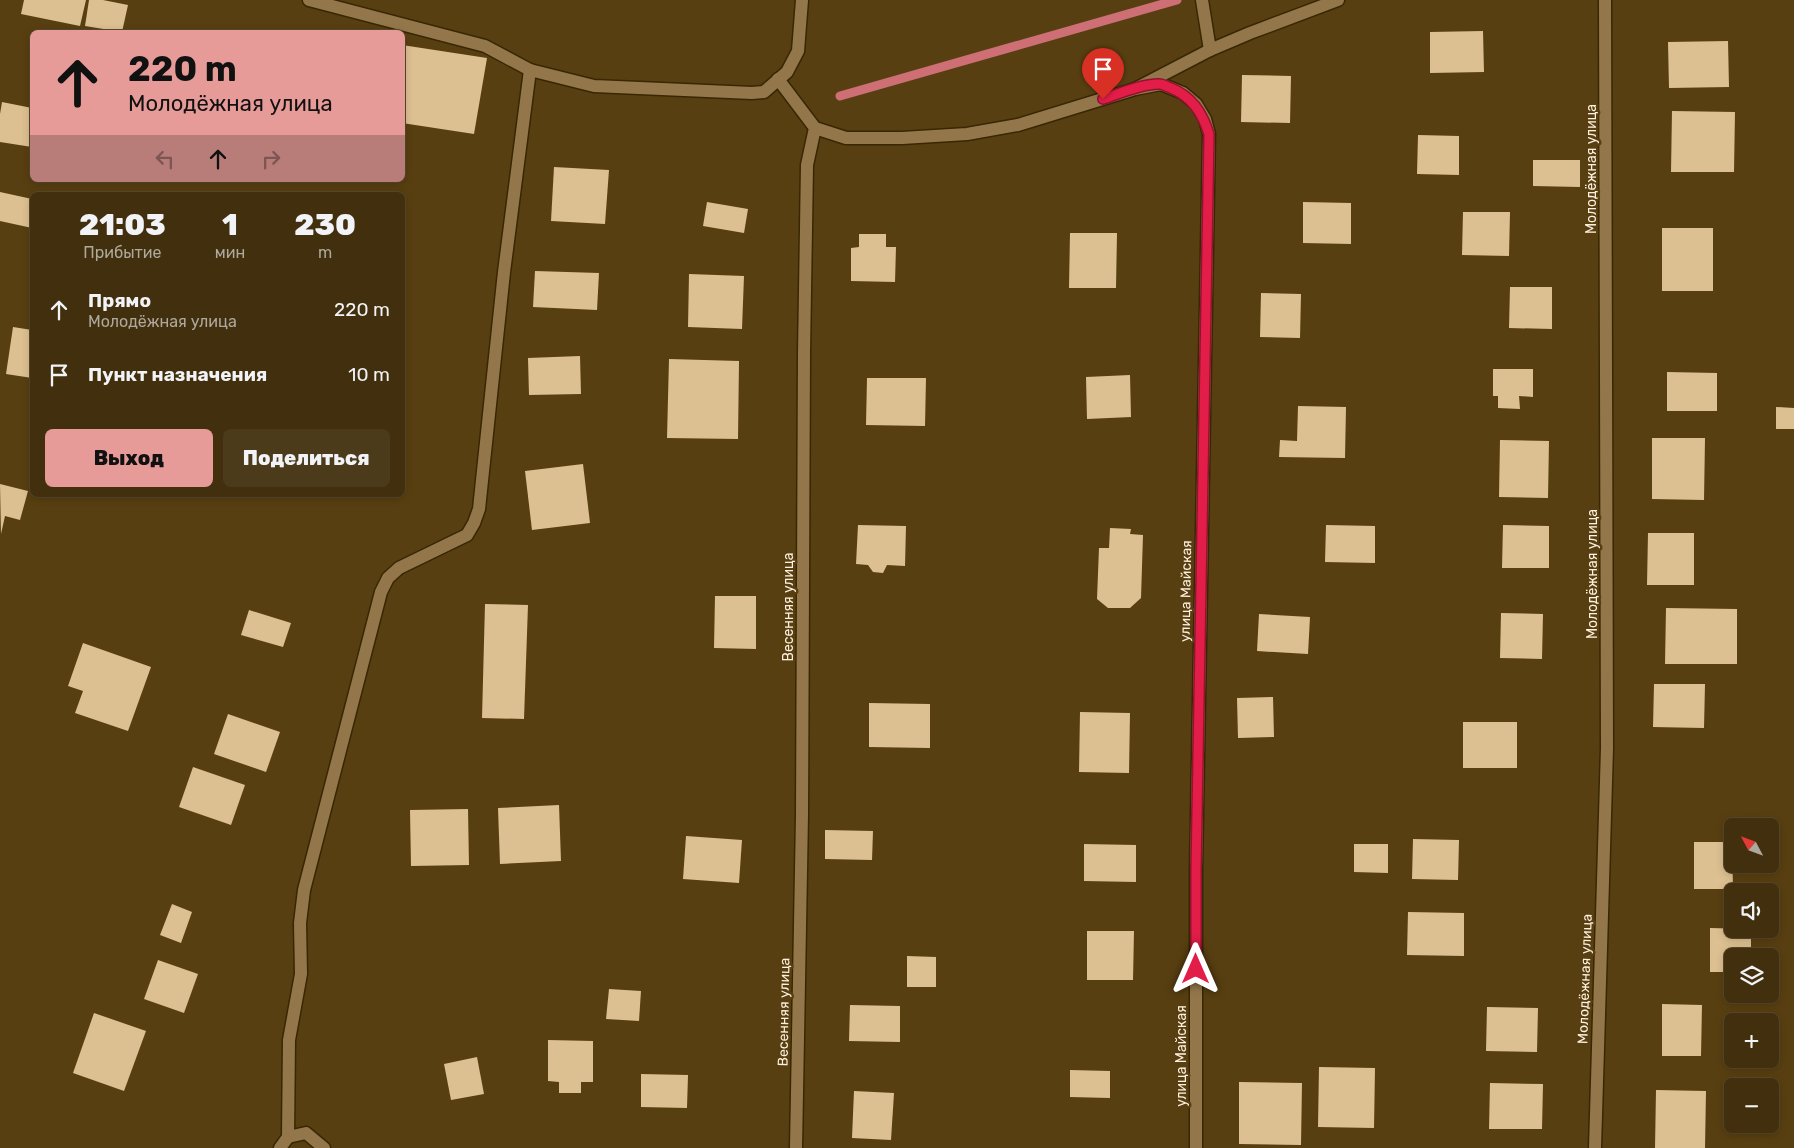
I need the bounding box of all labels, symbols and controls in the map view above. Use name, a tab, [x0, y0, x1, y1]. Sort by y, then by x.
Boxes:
text: 220 m	[128, 48, 237, 90]
pin	[1082, 48, 1124, 99]
icon: ahead	[45, 50, 110, 115]
icon: arrive	[1089, 55, 1117, 83]
text: Молодёжная улица	[128, 90, 333, 117]
street label: Молодёжная улица	[1583, 104, 1600, 234]
icon: left	[151, 145, 179, 173]
icon: ahead	[204, 145, 232, 173]
icon: right	[257, 145, 285, 173]
text: 21:03	[79, 207, 166, 243]
text: 1	[222, 207, 238, 243]
text: 230	[294, 207, 356, 243]
text: Прибытие	[83, 243, 162, 262]
text: мин	[215, 243, 245, 262]
text: m	[318, 243, 332, 262]
text: Прямо	[88, 289, 151, 312]
icon: ahead	[45, 296, 73, 324]
text: 220 m	[334, 298, 390, 321]
text: Молодёжная улица	[88, 312, 237, 331]
icon: arrive	[45, 361, 73, 389]
text: Пункт назначения	[88, 363, 267, 386]
text: 10 m	[348, 363, 390, 386]
button: Выход	[45, 429, 213, 487]
button: Поделиться	[223, 429, 390, 487]
street label: Молодёжная улица	[1584, 509, 1601, 639]
street label: улица Майская	[1177, 540, 1195, 642]
street label: Весенняя улица	[780, 553, 797, 661]
north arrow	[1724, 818, 1779, 872]
map controls	[1724, 818, 1779, 1133]
button: sound	[1724, 883, 1779, 938]
street label: Молодёжная улица	[1574, 914, 1596, 1044]
position arrow	[1169, 942, 1221, 994]
button: layers	[1724, 948, 1779, 1003]
street label: Весенняя улица	[775, 957, 793, 1067]
street label: улица Майская	[1173, 1005, 1190, 1107]
button: +	[1724, 1013, 1779, 1068]
button: −	[1724, 1078, 1779, 1133]

